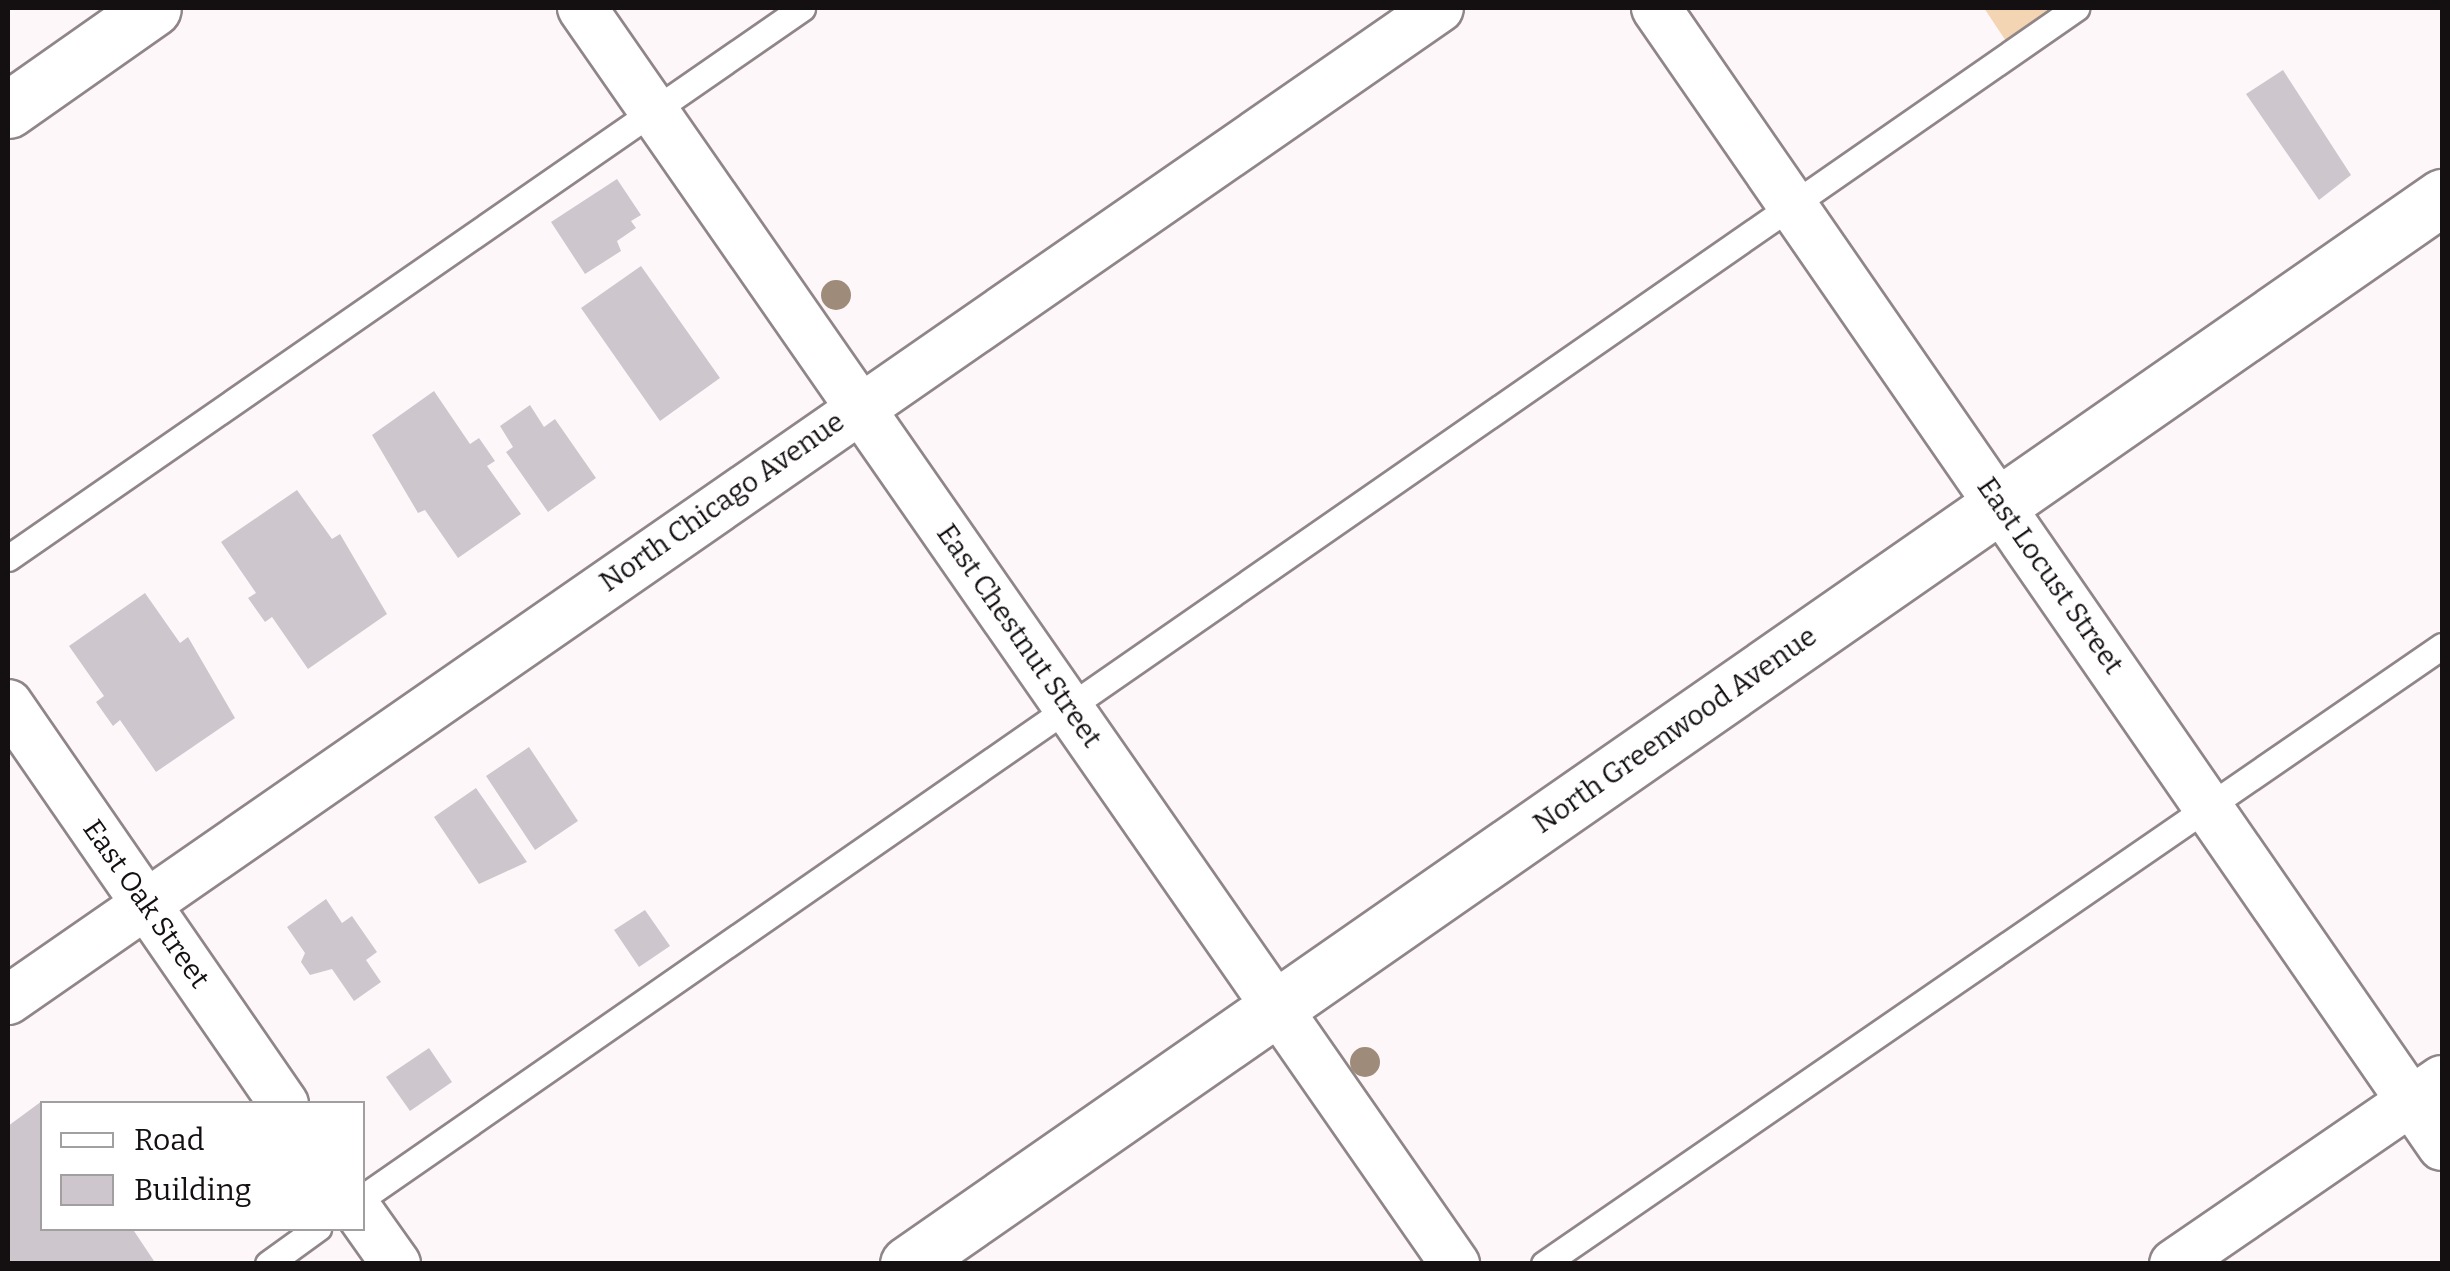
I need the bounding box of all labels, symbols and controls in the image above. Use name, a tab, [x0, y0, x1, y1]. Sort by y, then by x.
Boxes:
street label: North Chicago Avenue	[593, 405, 851, 599]
street label: East Locust Street	[1970, 471, 2130, 681]
street label: East Chestnut Street	[929, 518, 1109, 754]
street label: North Greenwood Avenue	[1527, 619, 1823, 841]
street label: East Oak Street	[76, 814, 216, 994]
legend	[40, 1101, 365, 1231]
text: Road	[134, 1122, 205, 1158]
text: Building	[134, 1172, 252, 1208]

